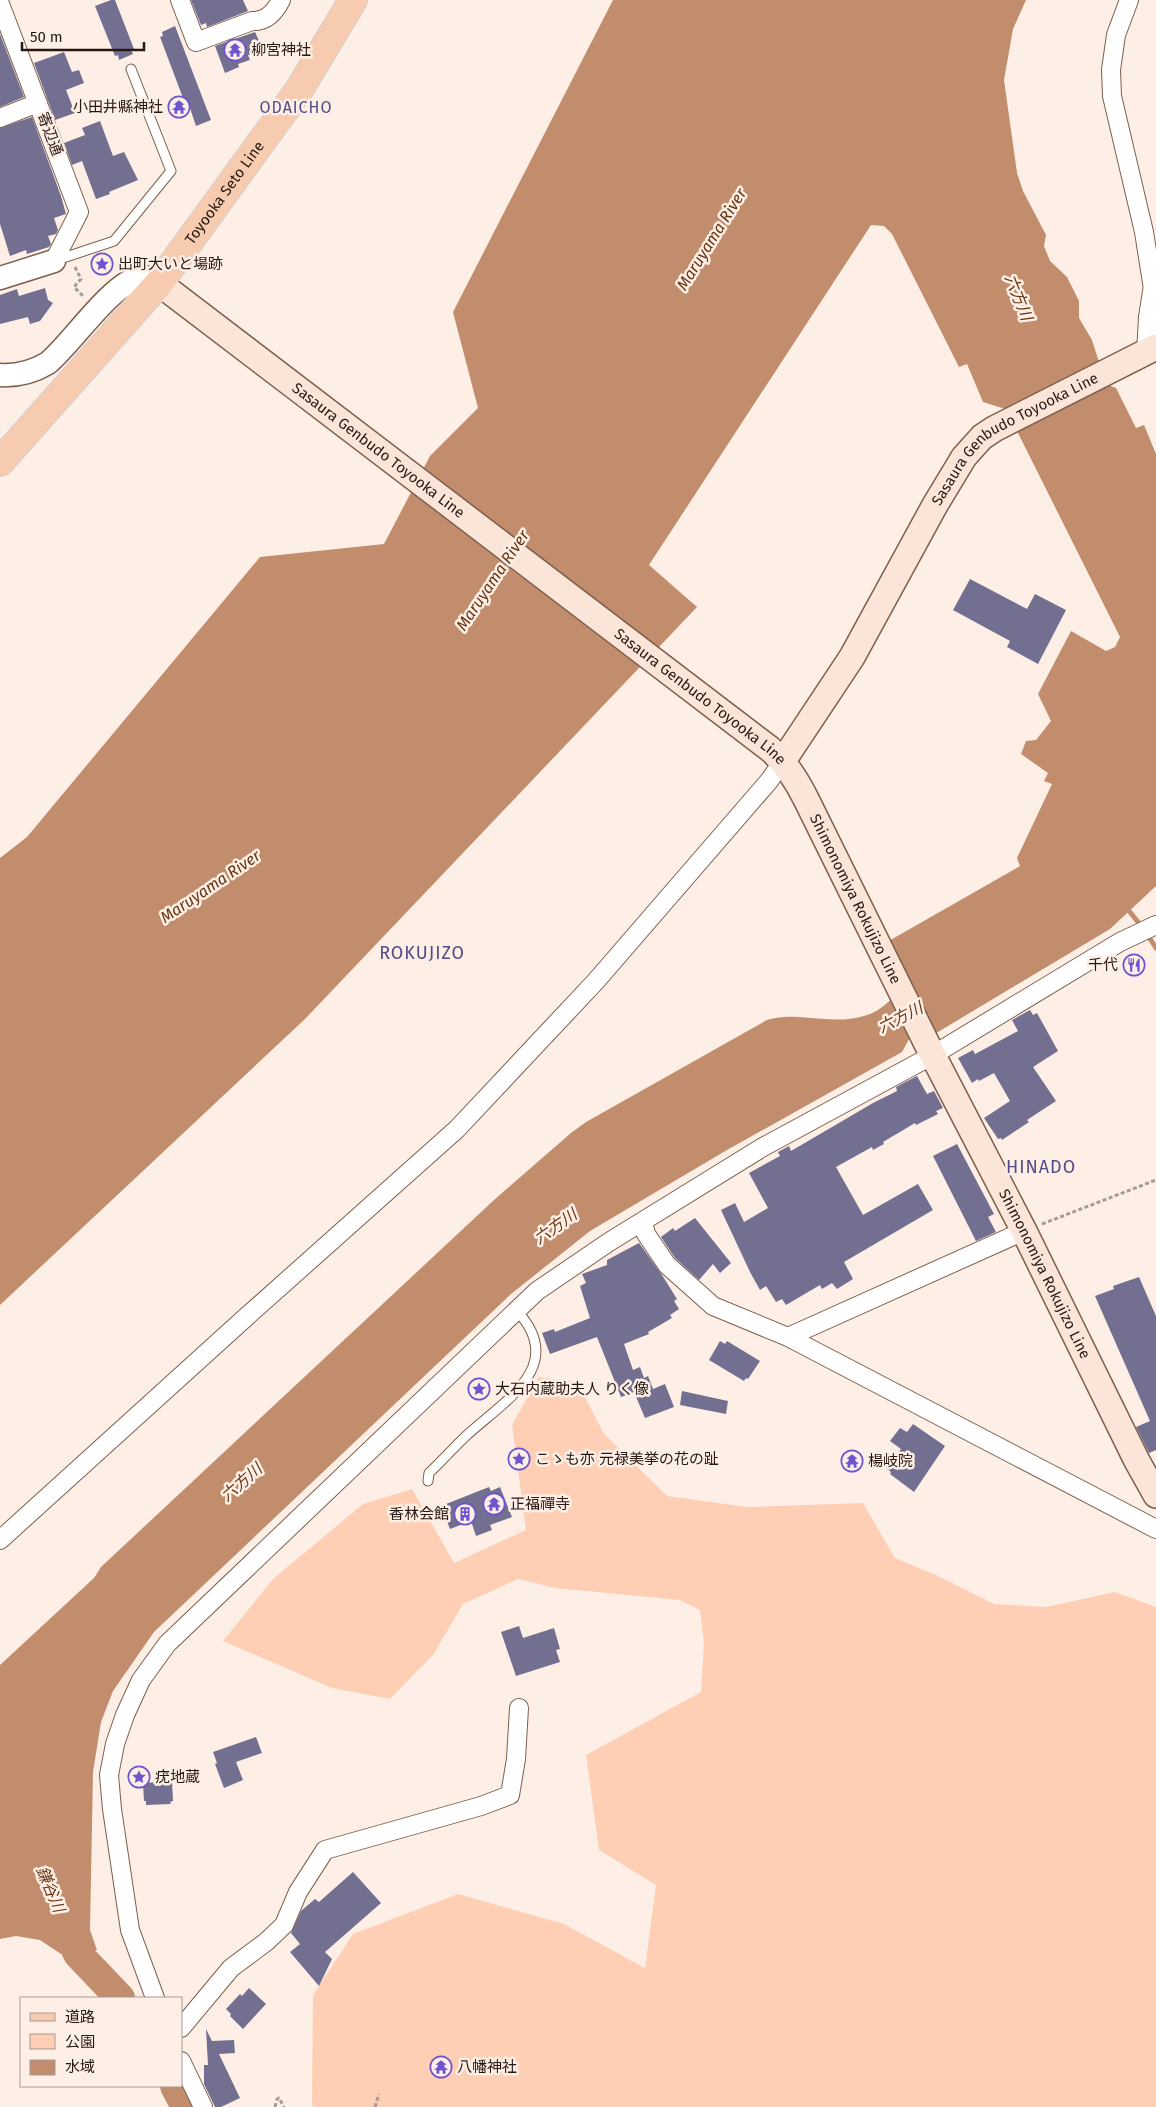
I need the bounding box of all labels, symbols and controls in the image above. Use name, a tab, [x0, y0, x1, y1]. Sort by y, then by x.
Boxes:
scale bar	[22, 20, 145, 52]
text: 50 m	[30, 28, 63, 46]
temple icon: 柳宮神社	[223, 38, 247, 62]
place label: 柳宮神社	[251, 41, 311, 59]
temple icon: 小田井縣神社	[167, 95, 191, 119]
place label: 小田井縣神社	[73, 98, 163, 116]
district label: ODAICHO	[259, 98, 333, 117]
street label: 寄辺通	[34, 110, 66, 158]
street label: Toyooka Seto Line	[181, 138, 268, 248]
water label: Maruyama River	[672, 184, 751, 294]
place icon: 出町大いと場跡	[90, 252, 114, 276]
place label: 出町大いと場跡	[118, 255, 223, 273]
water label: 六方川	[1001, 271, 1037, 325]
street label: Sasaura Genbudo Toyooka Line	[928, 369, 1101, 509]
street label: Sasaura Genbudo Toyooka Line	[289, 379, 468, 522]
water label: Maruyama River	[452, 526, 533, 634]
street label: Sasaura Genbudo Toyooka Line	[611, 625, 790, 768]
street label: Shimonomiya Rokujizo Line	[806, 811, 905, 987]
water label: Maruyama River	[157, 845, 265, 927]
district label: ROKUJIZO	[379, 942, 465, 964]
restaurant icon: 千代	[1122, 953, 1146, 977]
place label: 千代	[1088, 956, 1118, 974]
water label: 六方川	[875, 997, 928, 1037]
district label: HINADO	[1006, 1156, 1076, 1178]
street label: Shimonomiya Rokujizo Line	[995, 1186, 1094, 1362]
water label: 六方川	[530, 1204, 582, 1248]
place icon: 大石内蔵助夫人 りく像	[467, 1377, 491, 1401]
place label: 大石内蔵助夫人 りく像	[495, 1380, 649, 1398]
place icon: こゝも亦 元禄美挙の花の趾	[507, 1447, 531, 1471]
temple icon: 楊岐院	[840, 1449, 864, 1473]
place label: こゝも亦 元禄美挙の花の趾	[535, 1450, 719, 1468]
place label: 楊岐院	[868, 1452, 913, 1470]
water label: 六方川	[217, 1458, 267, 1505]
temple icon: 正福禪寺	[482, 1492, 506, 1516]
place label: 正福禪寺	[510, 1495, 570, 1513]
building icon: 香林会館	[453, 1502, 477, 1526]
place label: 香林会館	[389, 1505, 449, 1523]
place icon: 疣地蔵	[127, 1765, 151, 1789]
place label: 疣地蔵	[155, 1768, 200, 1786]
water label: 鎌谷川	[32, 1863, 69, 1917]
legend	[20, 1997, 182, 2087]
text: 道路	[65, 2008, 95, 2026]
text: 公園	[65, 2033, 95, 2051]
temple icon: 八幡神社	[429, 2055, 453, 2079]
text: 水域	[65, 2058, 95, 2076]
place label: 八幡神社	[457, 2058, 517, 2076]

